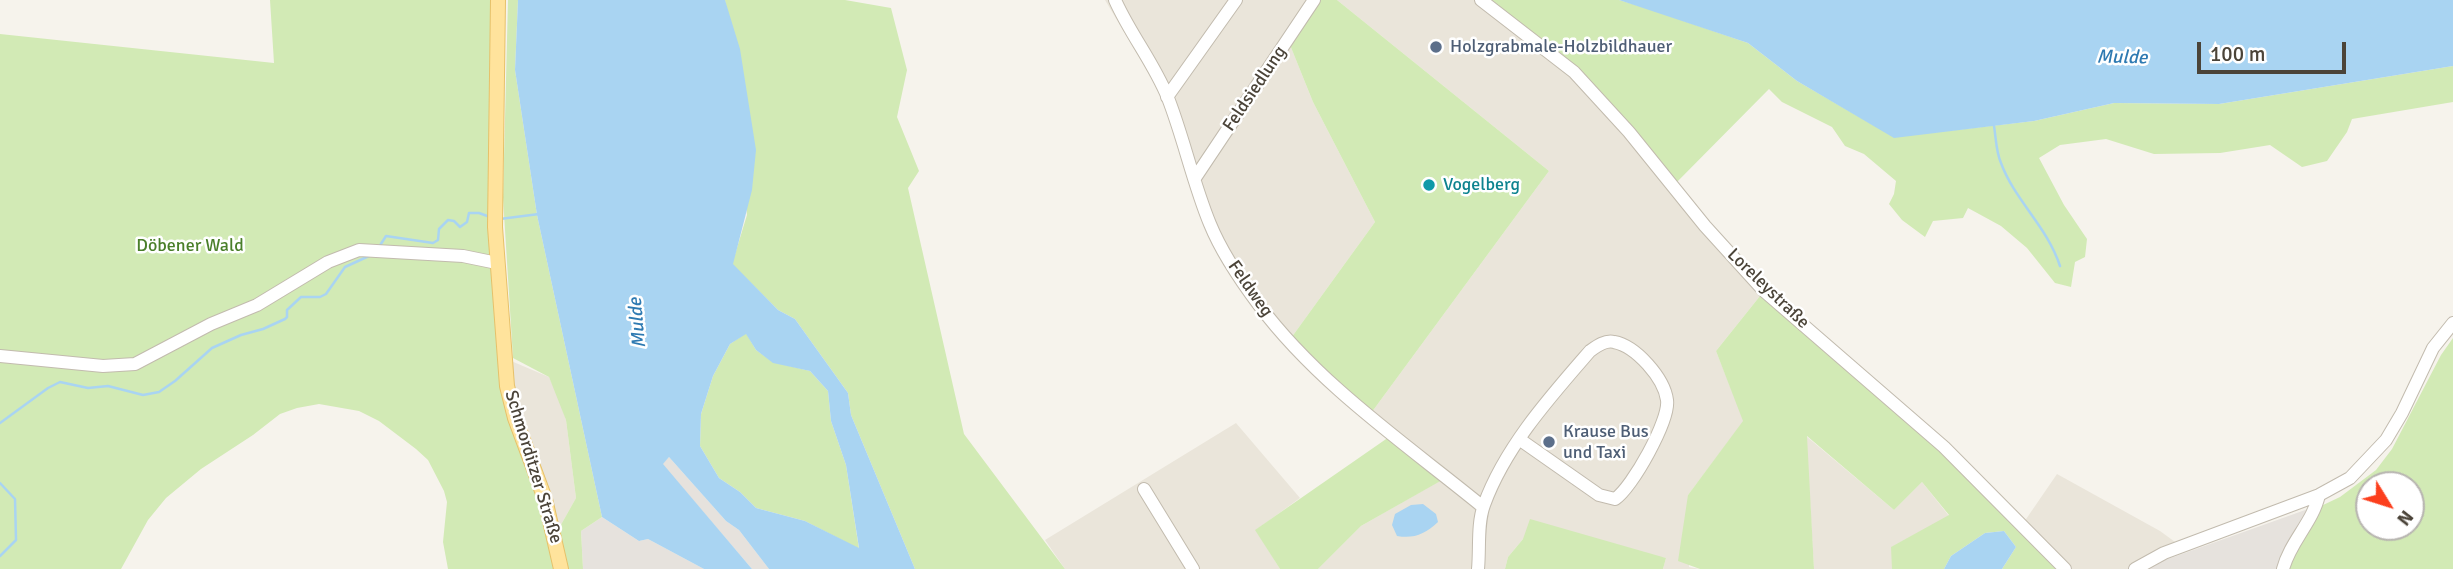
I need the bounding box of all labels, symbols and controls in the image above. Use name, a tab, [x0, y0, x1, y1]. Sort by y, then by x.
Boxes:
scale bar	[2201, 28, 2350, 72]
place label: Holzgrabmale-Holzbildhauer	[1450, 36, 1672, 58]
marker: Holzgrabmale-Holzbildhauer	[1428, 39, 1444, 55]
text: 100 m	[2210, 41, 2265, 67]
street label: Feldsiedlung	[1219, 42, 1291, 136]
water label: Mulde	[2096, 46, 2148, 70]
place label: Vogelberg	[1443, 174, 1520, 196]
marker: Vogelberg	[1421, 177, 1437, 193]
park label: Döbener Wald	[136, 235, 244, 257]
street label: Loreleystraße	[1722, 244, 1814, 334]
street label: Feldweg	[1223, 257, 1277, 321]
water label: Mulde	[624, 297, 652, 349]
street label: Schmorditzer Straße	[499, 388, 567, 546]
place label: Krause Bus und Taxi	[1563, 421, 1649, 464]
marker: Krause Bus und Taxi	[1541, 434, 1557, 450]
north arrow	[2355, 471, 2425, 541]
text: N	[2391, 505, 2418, 530]

